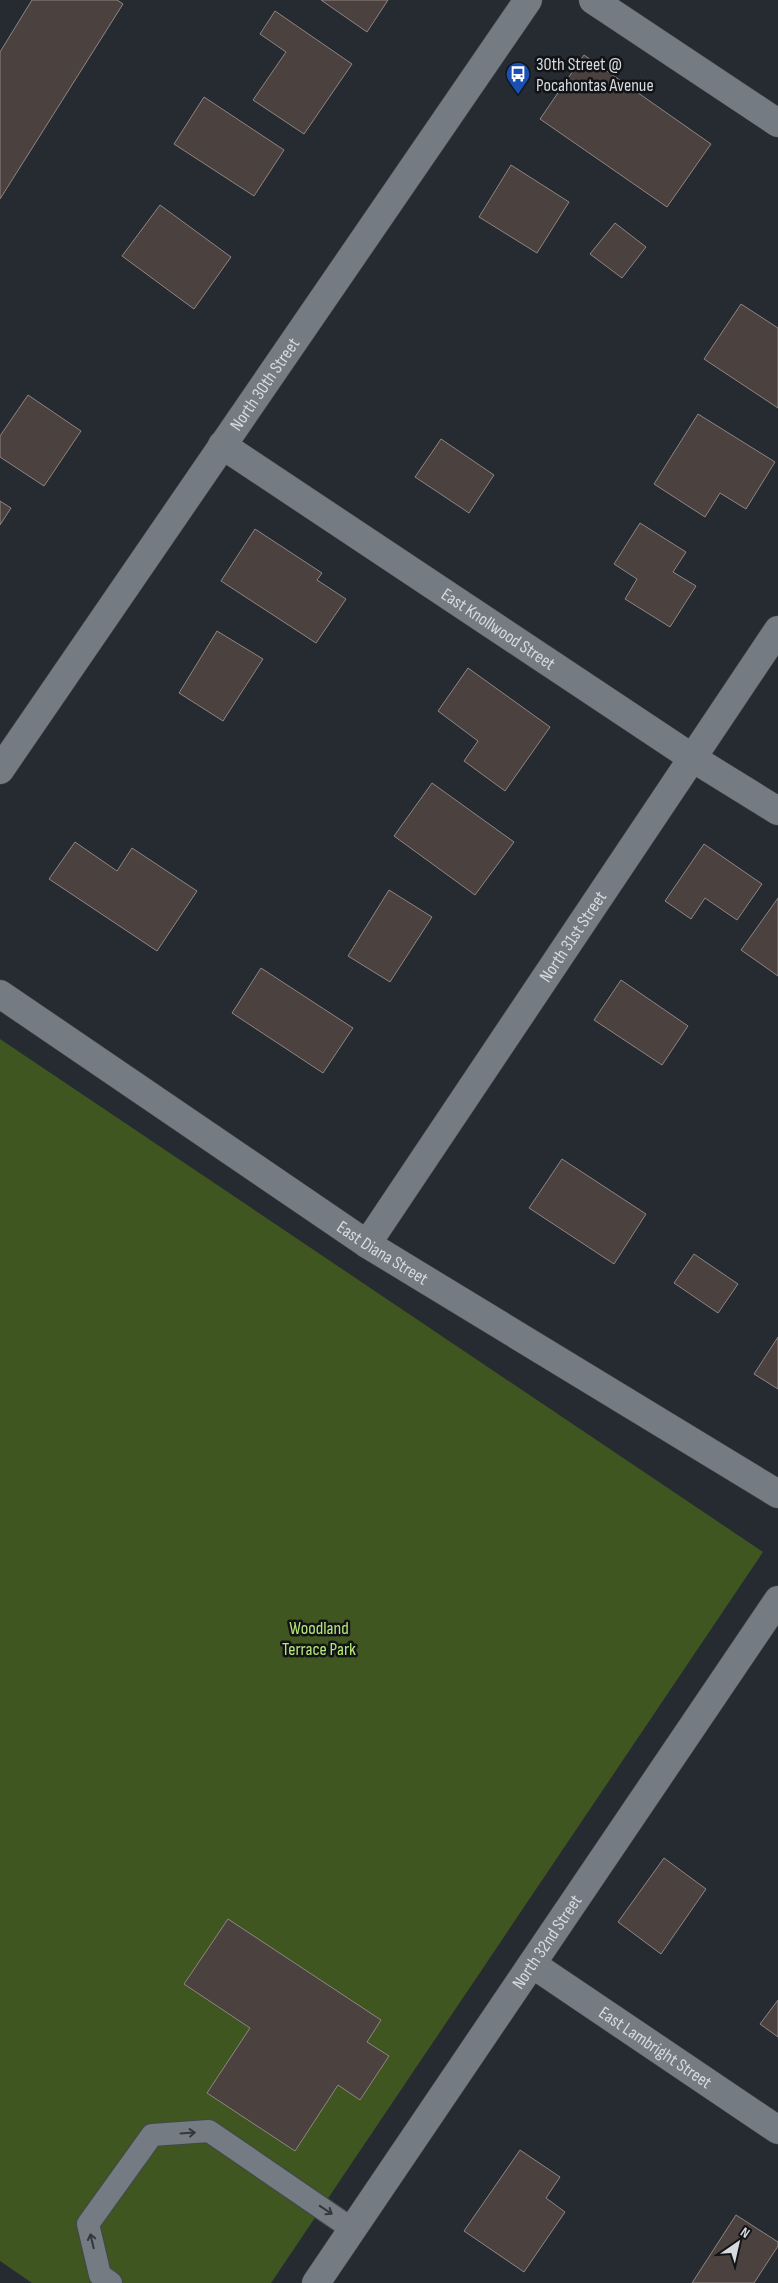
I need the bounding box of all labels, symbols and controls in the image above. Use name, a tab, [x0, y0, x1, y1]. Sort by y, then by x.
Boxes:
place label: 30th Street @ Pocahontas Avenue	[536, 54, 654, 96]
bus stop icon: 30th Street @ Pocahontas Avenue	[505, 61, 531, 95]
street label: North 30th Street	[226, 333, 305, 435]
street label: East Knollwood Street	[437, 584, 559, 675]
street label: North 31st Street	[535, 887, 611, 986]
street label: East Diana Street	[333, 1217, 432, 1290]
park label: Woodland Terrace Park	[282, 1618, 356, 1660]
street label: North 32nd Street	[508, 1890, 587, 1993]
street label: East Lambright Street	[595, 2002, 716, 2094]
one-way arrow	[179, 2128, 195, 2137]
one-way arrow	[318, 2206, 332, 2216]
north arrow	[713, 2218, 763, 2268]
text: N	[737, 2223, 753, 2242]
one-way arrow	[87, 2234, 96, 2250]

